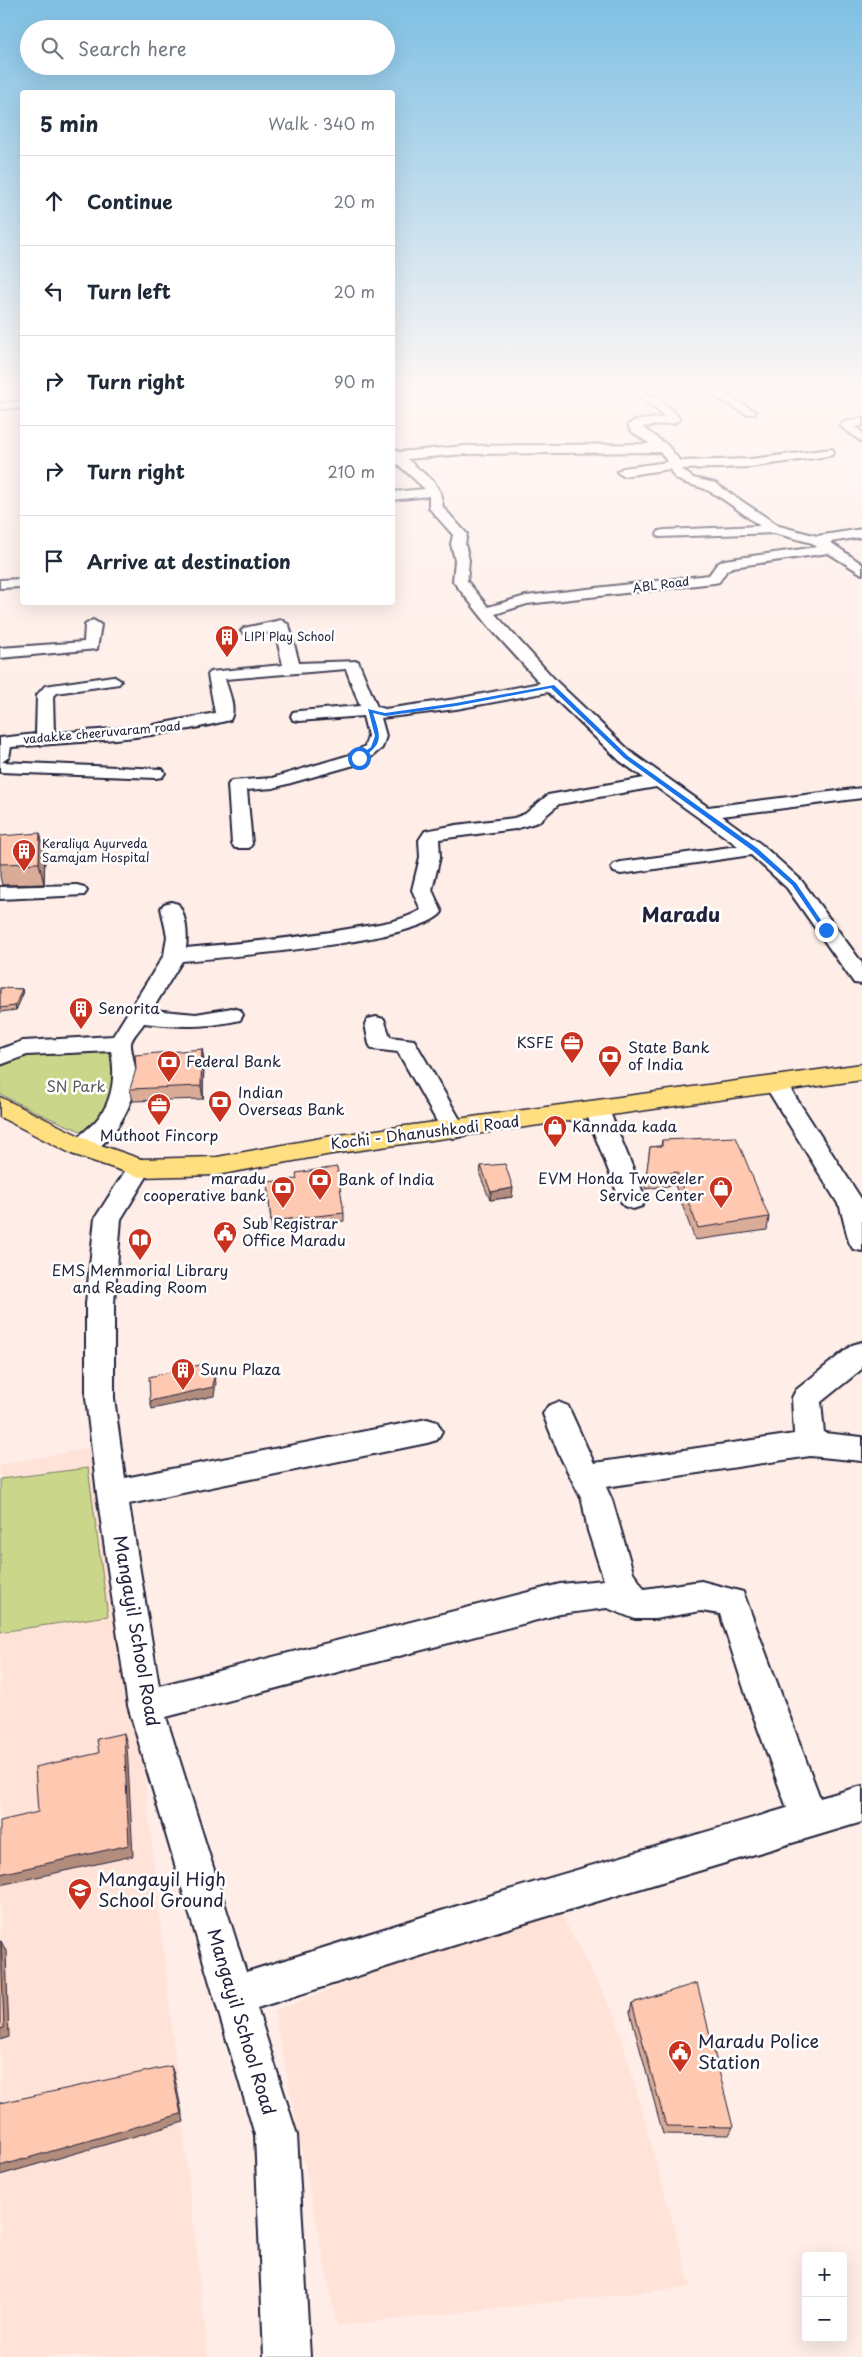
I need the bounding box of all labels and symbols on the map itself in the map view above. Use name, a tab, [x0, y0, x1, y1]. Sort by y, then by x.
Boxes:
street label: ABL Road	[631, 572, 690, 596]
building icon: LIPI Play School	[214, 624, 240, 658]
place label: LIPI Play School	[244, 627, 335, 645]
street label: vadakke cheeruvaram road	[23, 716, 181, 748]
route start	[348, 747, 371, 770]
place label: Keraliya Ayurveda Samajam Hospital	[42, 834, 149, 866]
building icon: Keraliya Ayurveda Samajam Hospital	[11, 838, 37, 872]
district label: Maradu	[642, 899, 720, 929]
route end	[815, 919, 838, 942]
building icon: Senorita	[68, 996, 94, 1030]
place label: Senorita	[98, 996, 160, 1019]
place label: KSFE	[517, 1030, 554, 1053]
office icon: KSFE	[559, 1030, 585, 1064]
place label: State Bank of India	[628, 1035, 710, 1075]
bank icon: State Bank of India	[597, 1044, 623, 1078]
bank icon: Federal Bank	[156, 1049, 182, 1083]
place label: Federal Bank	[186, 1049, 281, 1072]
park label: SN Park	[46, 1074, 106, 1097]
place label: Indian Overseas Bank	[238, 1080, 345, 1120]
bank icon: Indian Overseas Bank	[207, 1089, 233, 1123]
office icon: Muthoot Fincorp	[146, 1092, 172, 1126]
street label: Kochi - Dhanushkodi Road	[329, 1109, 521, 1155]
shop icon: Kannada kada	[542, 1114, 568, 1148]
place label: Kannada kada	[572, 1114, 677, 1137]
place label: Muthoot Fincorp	[100, 1123, 218, 1146]
place label: maradu cooperative bank	[143, 1166, 266, 1206]
place label: EVM Honda Twoweeler Service Center	[538, 1166, 704, 1206]
bank icon: Bank of India	[307, 1167, 333, 1201]
place label: Bank of India	[338, 1167, 435, 1190]
bank icon: maradu cooperative bank	[270, 1175, 296, 1209]
shop icon: EVM Honda Twoweeler Service Center	[708, 1175, 734, 1209]
place label: Sub Registrar Office Maradu	[242, 1211, 346, 1251]
public building icon: Sub Registrar Office Maradu	[212, 1220, 238, 1254]
library icon: EMS Memmorial Library and Reading Room	[127, 1227, 153, 1261]
place label: EMS Memmorial Library and Reading Room	[52, 1258, 228, 1298]
building icon: Sunu Plaza	[170, 1357, 196, 1391]
place label: Sunu Plaza	[200, 1357, 281, 1380]
street label: Mangayil School Road	[107, 1533, 168, 1729]
place label: Mangayil High School Ground	[98, 1865, 226, 1913]
school or university icon: Mangayil High School Ground	[67, 1877, 93, 1911]
street label: Mangayil School Road	[201, 1925, 284, 2118]
place label: Maradu Police Station	[698, 2027, 819, 2075]
public building icon: Maradu Police Station	[667, 2039, 693, 2073]

